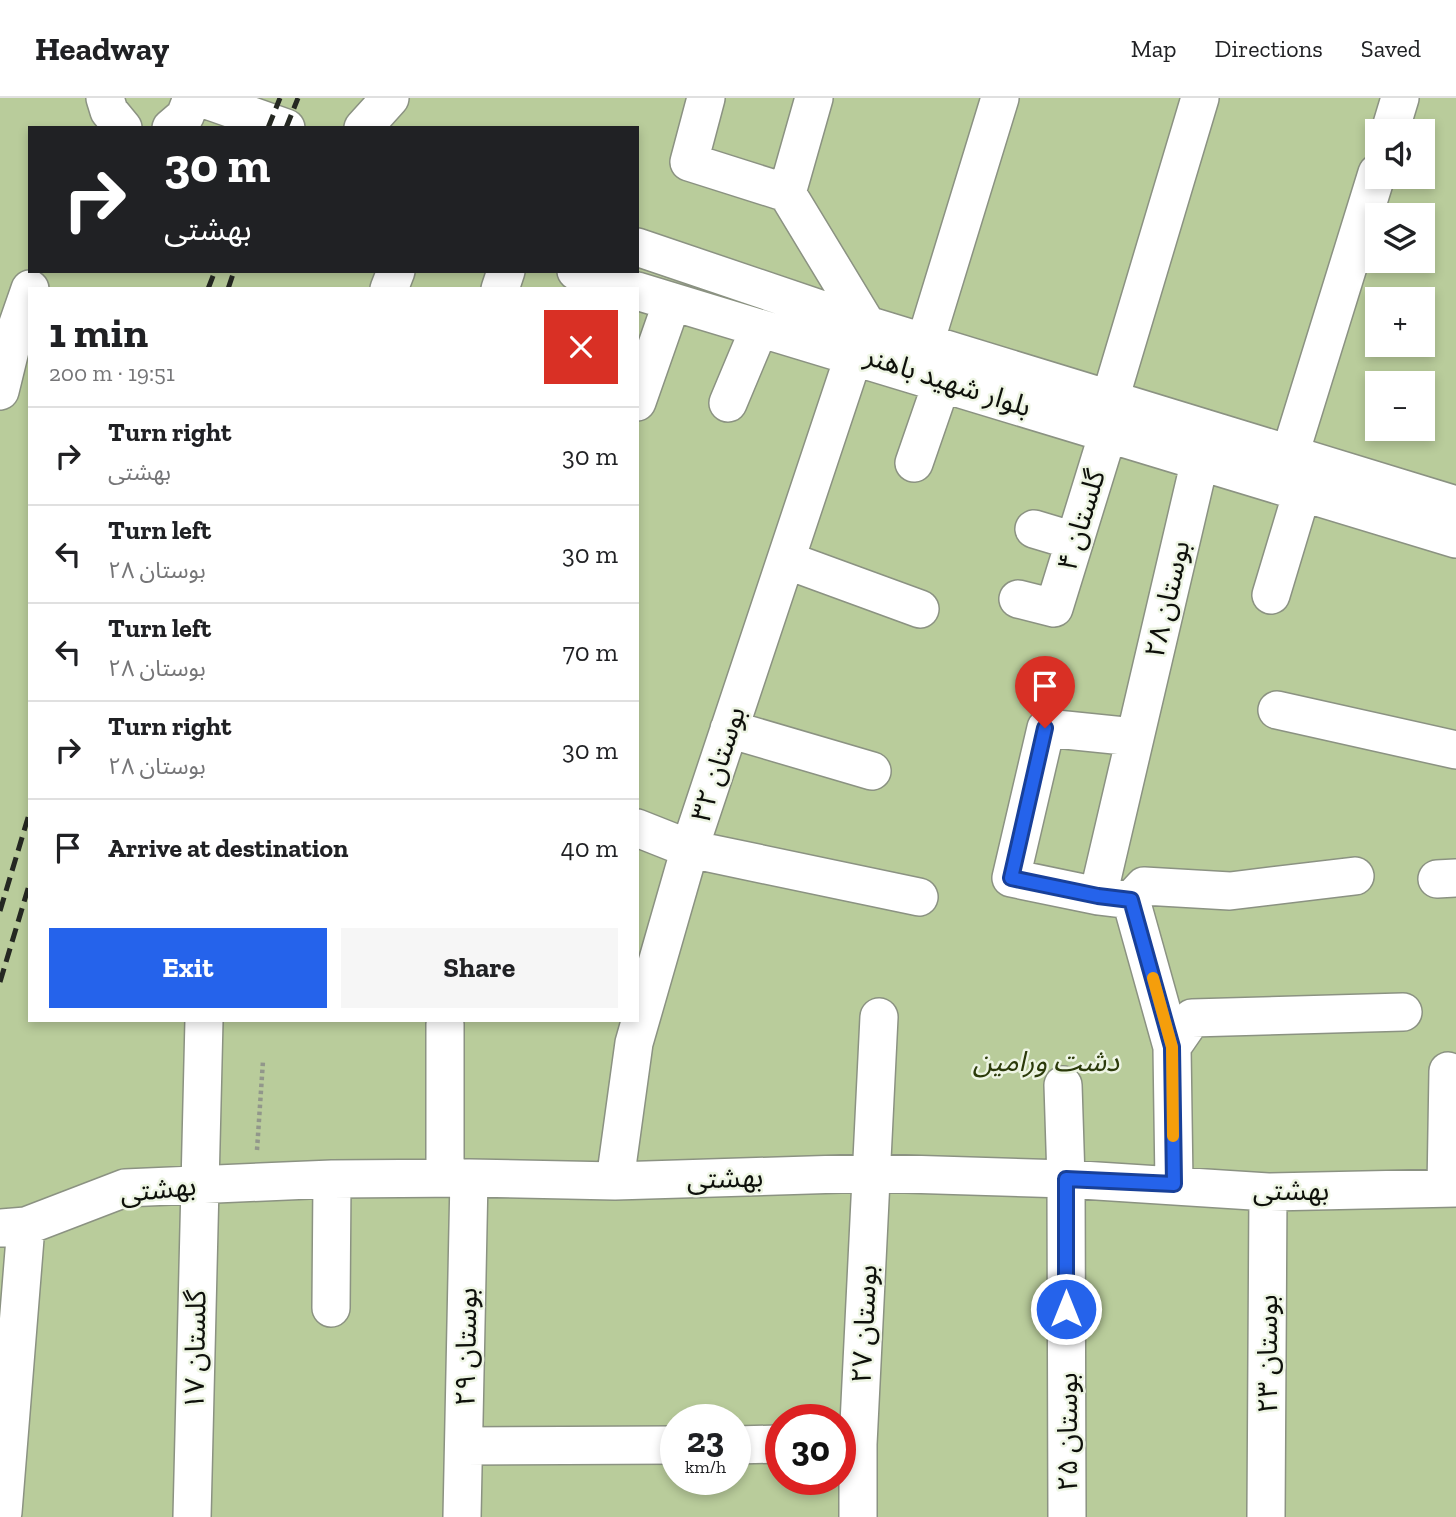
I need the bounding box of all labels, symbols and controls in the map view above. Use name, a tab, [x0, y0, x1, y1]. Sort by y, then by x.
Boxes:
text: Headway	[35, 29, 169, 68]
text: Map	[1131, 34, 1177, 63]
text: Directions	[1215, 34, 1323, 63]
text: Saved	[1361, 34, 1421, 63]
map controls	[1365, 119, 1435, 441]
button: sound	[1365, 119, 1435, 189]
text: 30 m	[164, 136, 270, 195]
icon: right	[49, 154, 140, 245]
button: layers	[1365, 203, 1435, 273]
text: بهشتی	[164, 210, 252, 248]
button: +	[1365, 287, 1435, 357]
text: 1 min	[49, 307, 148, 358]
button: close	[544, 310, 618, 384]
street label: بلوار شهید باهنر	[860, 338, 1035, 423]
text: 200 m · 19:51	[49, 359, 175, 387]
button: −	[1365, 371, 1435, 441]
text: Turn right	[108, 416, 231, 448]
icon: right	[49, 437, 87, 475]
text: 30 m	[562, 440, 618, 472]
text: بهشتی	[108, 458, 171, 486]
street label: گلستان ۴	[1050, 465, 1112, 575]
text: Turn left	[108, 514, 211, 546]
icon: left	[49, 535, 87, 573]
street label: بوستان ۲۸	[1138, 537, 1196, 661]
text: 30 m	[562, 538, 618, 570]
text: بوستان ۲۸	[108, 556, 206, 584]
text: Turn left	[108, 612, 211, 644]
icon: left	[49, 633, 87, 671]
text: 70 m	[562, 636, 618, 668]
text: بوستان ۲۸	[108, 654, 206, 682]
pin	[1015, 656, 1075, 728]
icon: arrive	[1026, 667, 1064, 705]
street label: بوستان ۳۲	[684, 702, 752, 826]
text: Turn right	[108, 710, 231, 742]
icon: right	[49, 731, 87, 769]
text: 30 m	[562, 734, 618, 766]
text: بوستان ۲۸	[108, 752, 206, 780]
icon: arrive	[49, 829, 87, 867]
text: Arrive at destination	[108, 832, 348, 864]
text: 40 m	[561, 832, 618, 864]
button: Exit	[49, 928, 327, 1008]
button: Share	[341, 928, 618, 1008]
park label: دشت ورامین	[973, 1045, 1120, 1078]
street label: بهشتی	[686, 1160, 764, 1196]
street label: بهشتی	[118, 1169, 198, 1209]
street label: بهشتی	[1253, 1174, 1329, 1207]
street label: بوستان ۲۷	[844, 1264, 884, 1384]
position arrow	[1029, 1272, 1103, 1346]
street label: بوستان ۲۹	[448, 1287, 484, 1407]
street label: گلستان ۱۷	[177, 1289, 213, 1410]
street label: بوستان ۲۳	[1251, 1295, 1284, 1413]
street label: بوستان ۲۵	[1051, 1373, 1084, 1491]
speed limit sign: 30	[765, 1404, 856, 1495]
text: 23	[687, 1419, 724, 1461]
text: km/h	[685, 1456, 726, 1478]

